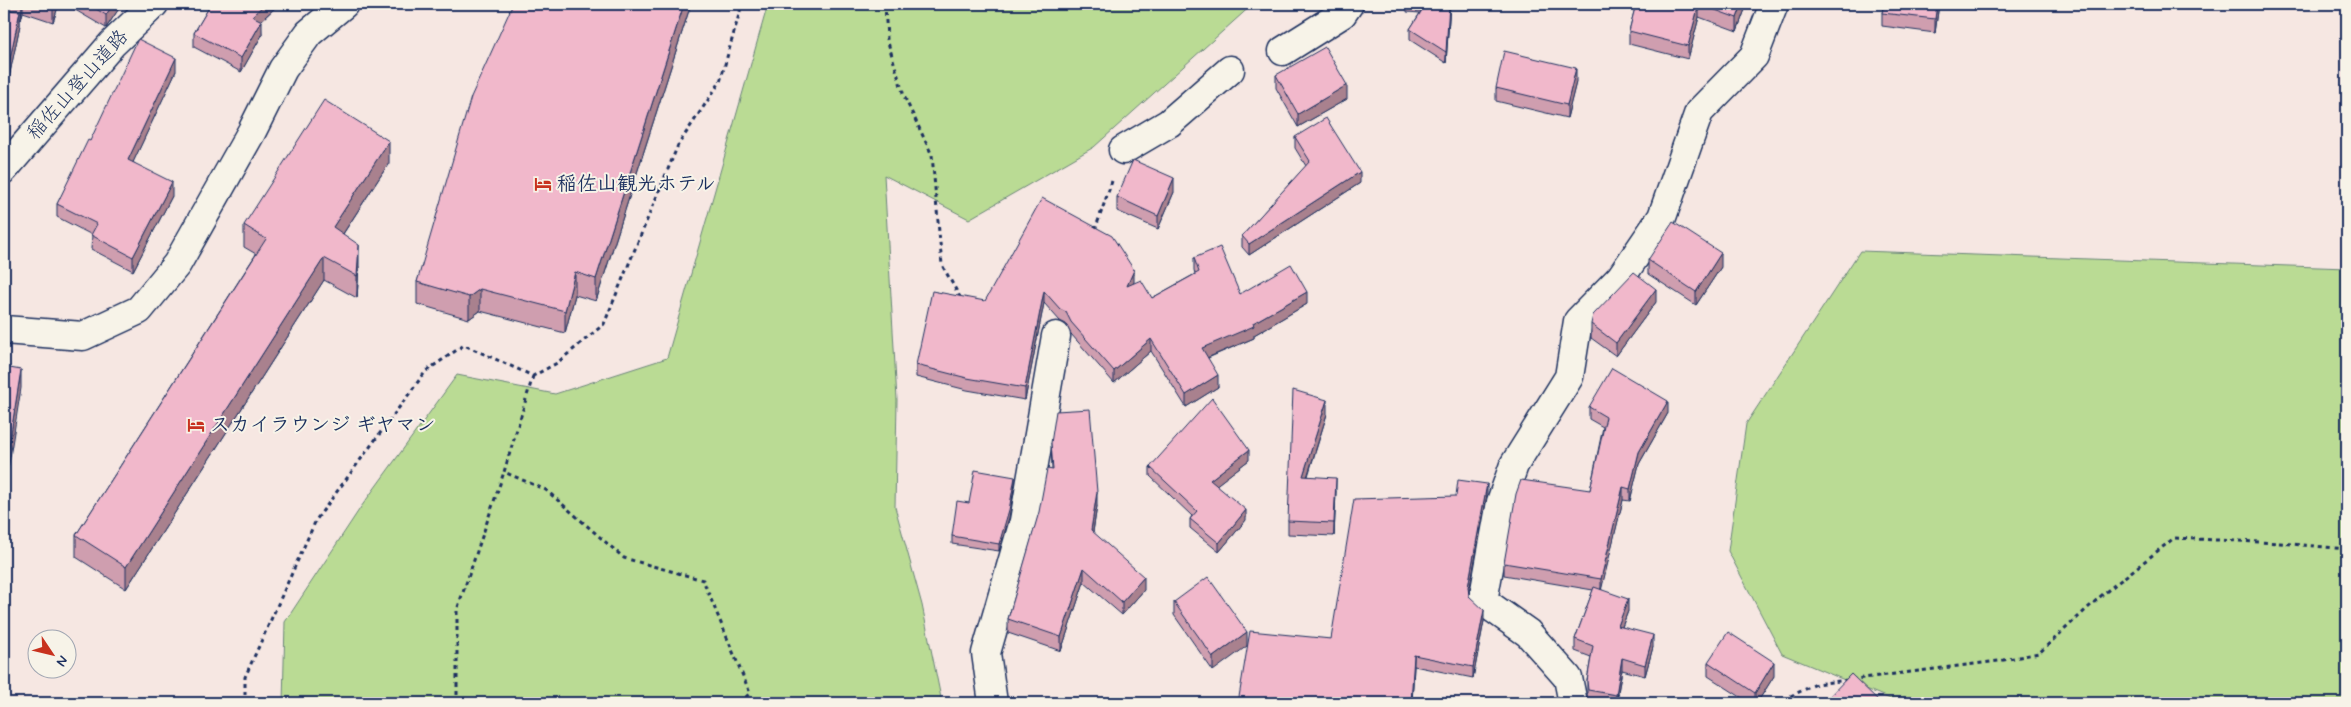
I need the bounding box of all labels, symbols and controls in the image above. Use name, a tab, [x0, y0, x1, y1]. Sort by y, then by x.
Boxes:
street label: 稲佐山登山道路	[21, 24, 135, 146]
place label: 稲佐山観光ホテル	[557, 171, 716, 198]
hotel icon: 稲佐山観光ホテル	[533, 174, 553, 194]
place label: スカイラウンジ ギヤマン	[210, 412, 435, 439]
hotel icon: スカイラウンジ ギヤマン	[186, 415, 206, 435]
north arrow	[28, 630, 78, 680]
text: N	[52, 652, 72, 670]

